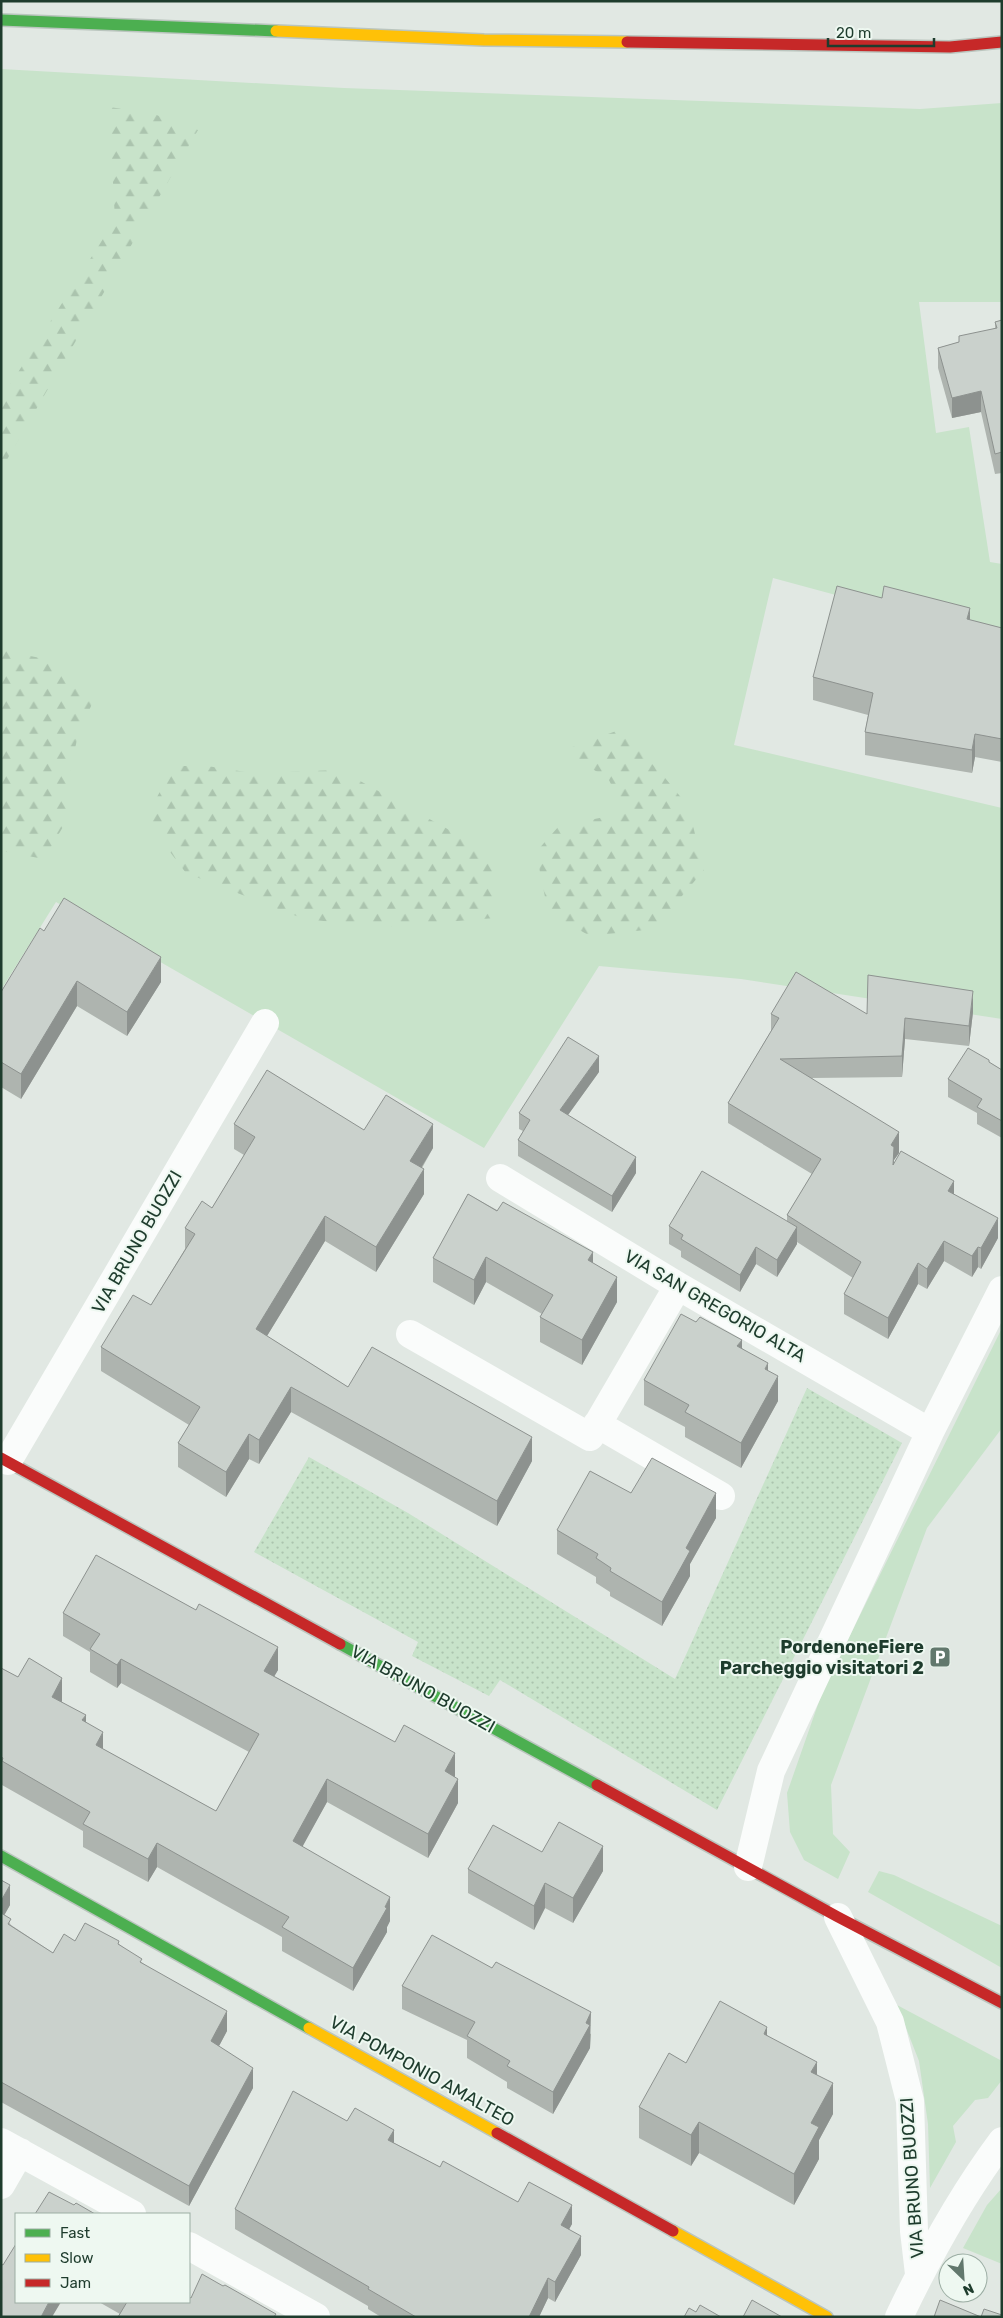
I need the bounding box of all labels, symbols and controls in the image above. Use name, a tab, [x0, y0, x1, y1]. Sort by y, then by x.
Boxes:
scale bar	[828, 15, 934, 47]
text: 20 m	[836, 24, 871, 42]
street label: VIA BRUNO BUOZZI	[87, 1167, 187, 1317]
street label: VIA SAN GREGORIO ALTA	[620, 1245, 810, 1367]
place label: PordenoneFiere Parcheggio visitatori 2	[720, 1636, 924, 1679]
street label: VIA BRUNO BUOZZI	[347, 1640, 499, 1738]
parking icon: PordenoneFiere Parcheggio visitatori 2	[928, 1645, 952, 1669]
street label: VIA POMPONIO AMALTEO	[326, 2011, 518, 2131]
street label: VIA BRUNO BUOZZI	[895, 2097, 929, 2259]
legend	[15, 2213, 190, 2303]
text: Fast	[60, 2224, 90, 2242]
text: Slow	[60, 2249, 93, 2267]
north arrow	[938, 2253, 988, 2303]
text: Jam	[60, 2274, 91, 2292]
text: N	[960, 2279, 976, 2299]

